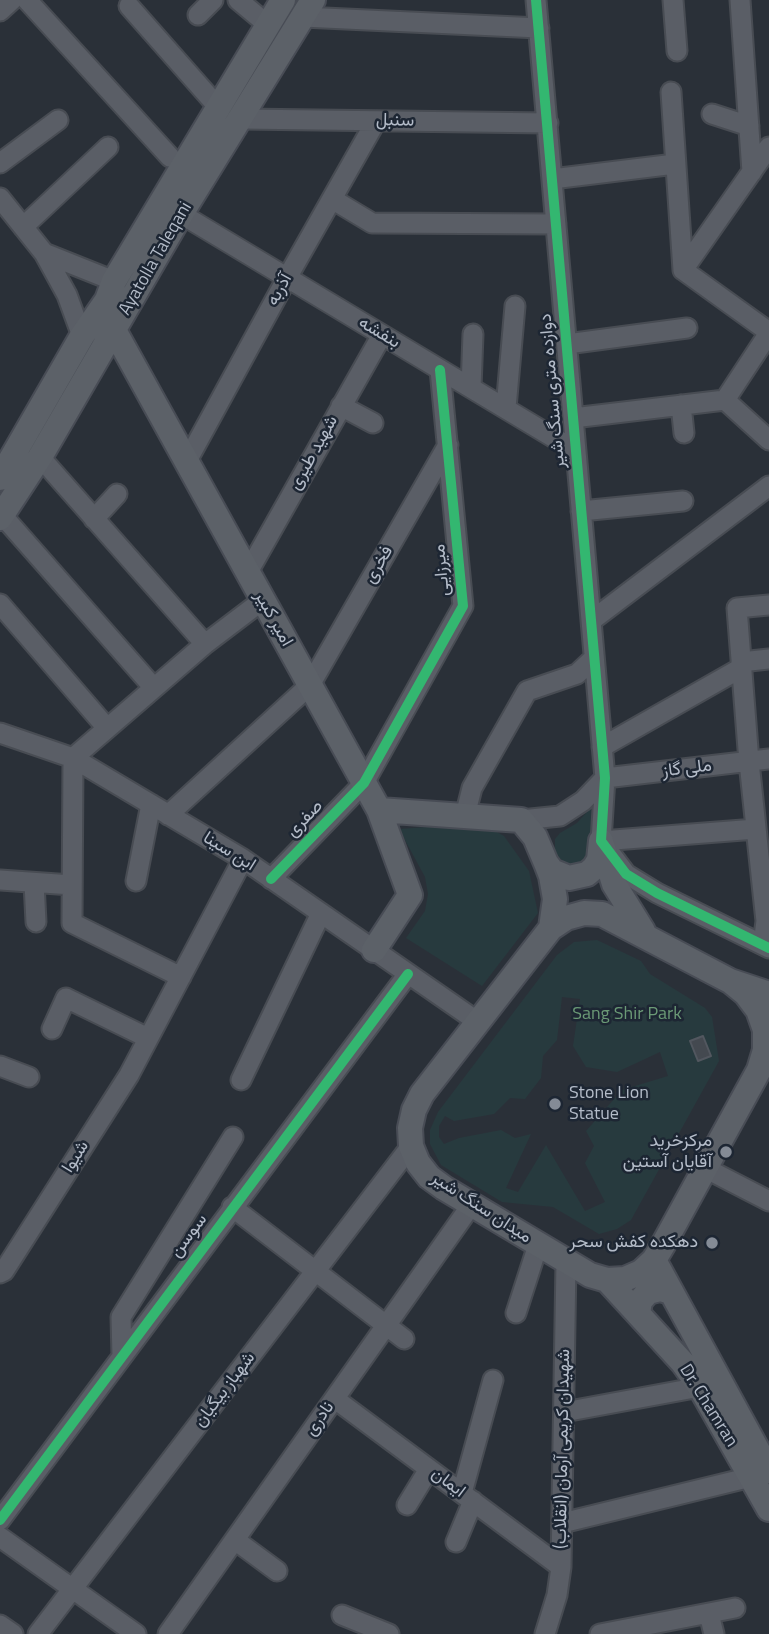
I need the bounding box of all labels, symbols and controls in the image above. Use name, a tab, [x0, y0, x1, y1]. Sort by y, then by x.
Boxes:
street label: سنبل	[376, 110, 414, 132]
street label: Ayatolla Taleqani	[115, 198, 197, 320]
street label: آذربه	[263, 270, 297, 310]
street label: بنفشه	[354, 312, 404, 354]
street label: دوازده متری سنگ شیر	[535, 313, 571, 469]
street label: شهید طیری	[285, 412, 343, 494]
street label: فخری	[360, 542, 398, 588]
street label: میرزایی	[429, 543, 455, 597]
street label: امیر کبیر	[249, 587, 297, 651]
street label: ملی گاز	[661, 755, 713, 783]
street label: صفری	[282, 796, 328, 842]
street label: ابن سینا	[199, 827, 259, 877]
park label: Sang Shir Park	[572, 1004, 682, 1026]
place label: Stone Lion Statue	[569, 1083, 649, 1126]
marker: Stone Lion Statue	[547, 1096, 563, 1112]
place label: مرکزخرید آقایان آستین	[623, 1131, 712, 1174]
street label: شیوا	[58, 1137, 94, 1177]
marker: مرکزخرید آقایان آستین	[718, 1144, 734, 1160]
street label: میدان سنگ شیر	[427, 1167, 535, 1249]
street label: سوسن	[166, 1210, 212, 1262]
place label: دهکده کفش سحر	[569, 1232, 698, 1254]
marker: دهکده کفش سحر	[704, 1235, 720, 1251]
street label: شهباز بیگیان	[190, 1348, 260, 1432]
street label: شهیدان کریمی آرمان (انقلاب)	[550, 1349, 576, 1549]
street label: Dr. Chamran	[674, 1361, 742, 1451]
street label: نادری	[300, 1398, 340, 1440]
street label: ایمان	[427, 1463, 469, 1503]

